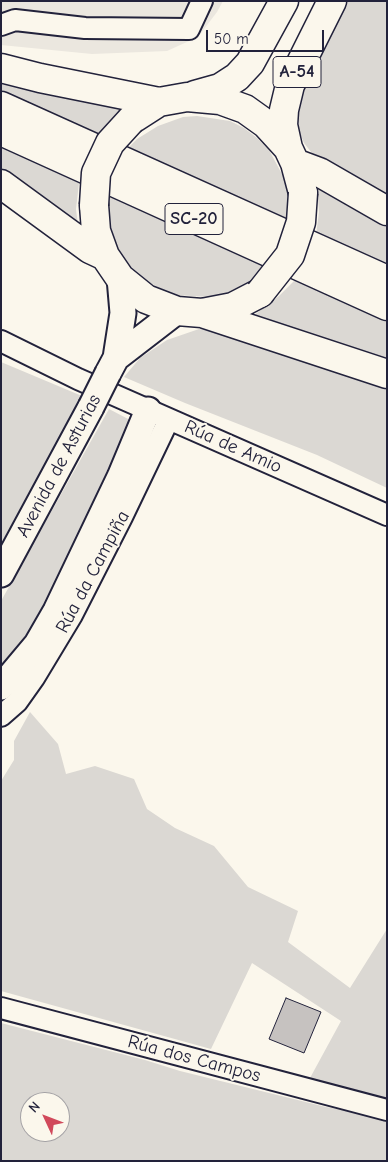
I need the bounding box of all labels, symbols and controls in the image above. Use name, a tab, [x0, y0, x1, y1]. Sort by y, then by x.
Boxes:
scale bar	[208, 20, 326, 52]
text: 50 m	[214, 30, 249, 48]
road number: A-54	[273, 56, 321, 88]
road number: SC-20	[165, 203, 223, 234]
street label: Avenida de Asturias	[12, 391, 106, 541]
street label: Rúa de Amio	[181, 415, 285, 479]
street label: Rúa da Campiña	[51, 507, 135, 637]
street label: Rúa dos Campos	[125, 1030, 263, 1088]
north arrow	[20, 1092, 70, 1142]
text: N	[25, 1098, 44, 1116]

